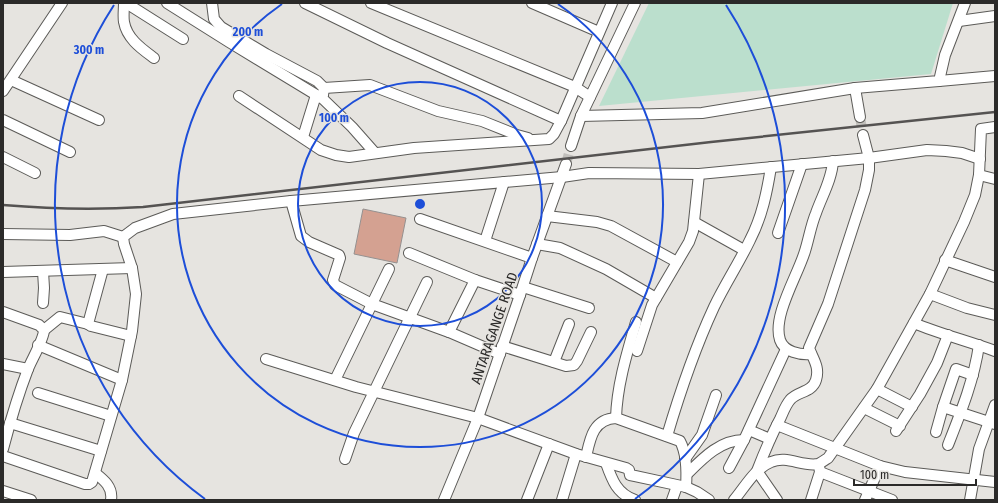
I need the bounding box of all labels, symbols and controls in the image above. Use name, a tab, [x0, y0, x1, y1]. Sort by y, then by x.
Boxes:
text: 200 m	[232, 25, 263, 39]
text: 300 m	[73, 43, 104, 57]
text: 100 m	[319, 111, 349, 125]
centre of rings	[413, 197, 427, 211]
street label: ANTARAGANGE ROAD	[467, 270, 522, 386]
scale bar	[854, 461, 976, 487]
text: 100 m	[860, 468, 889, 482]

